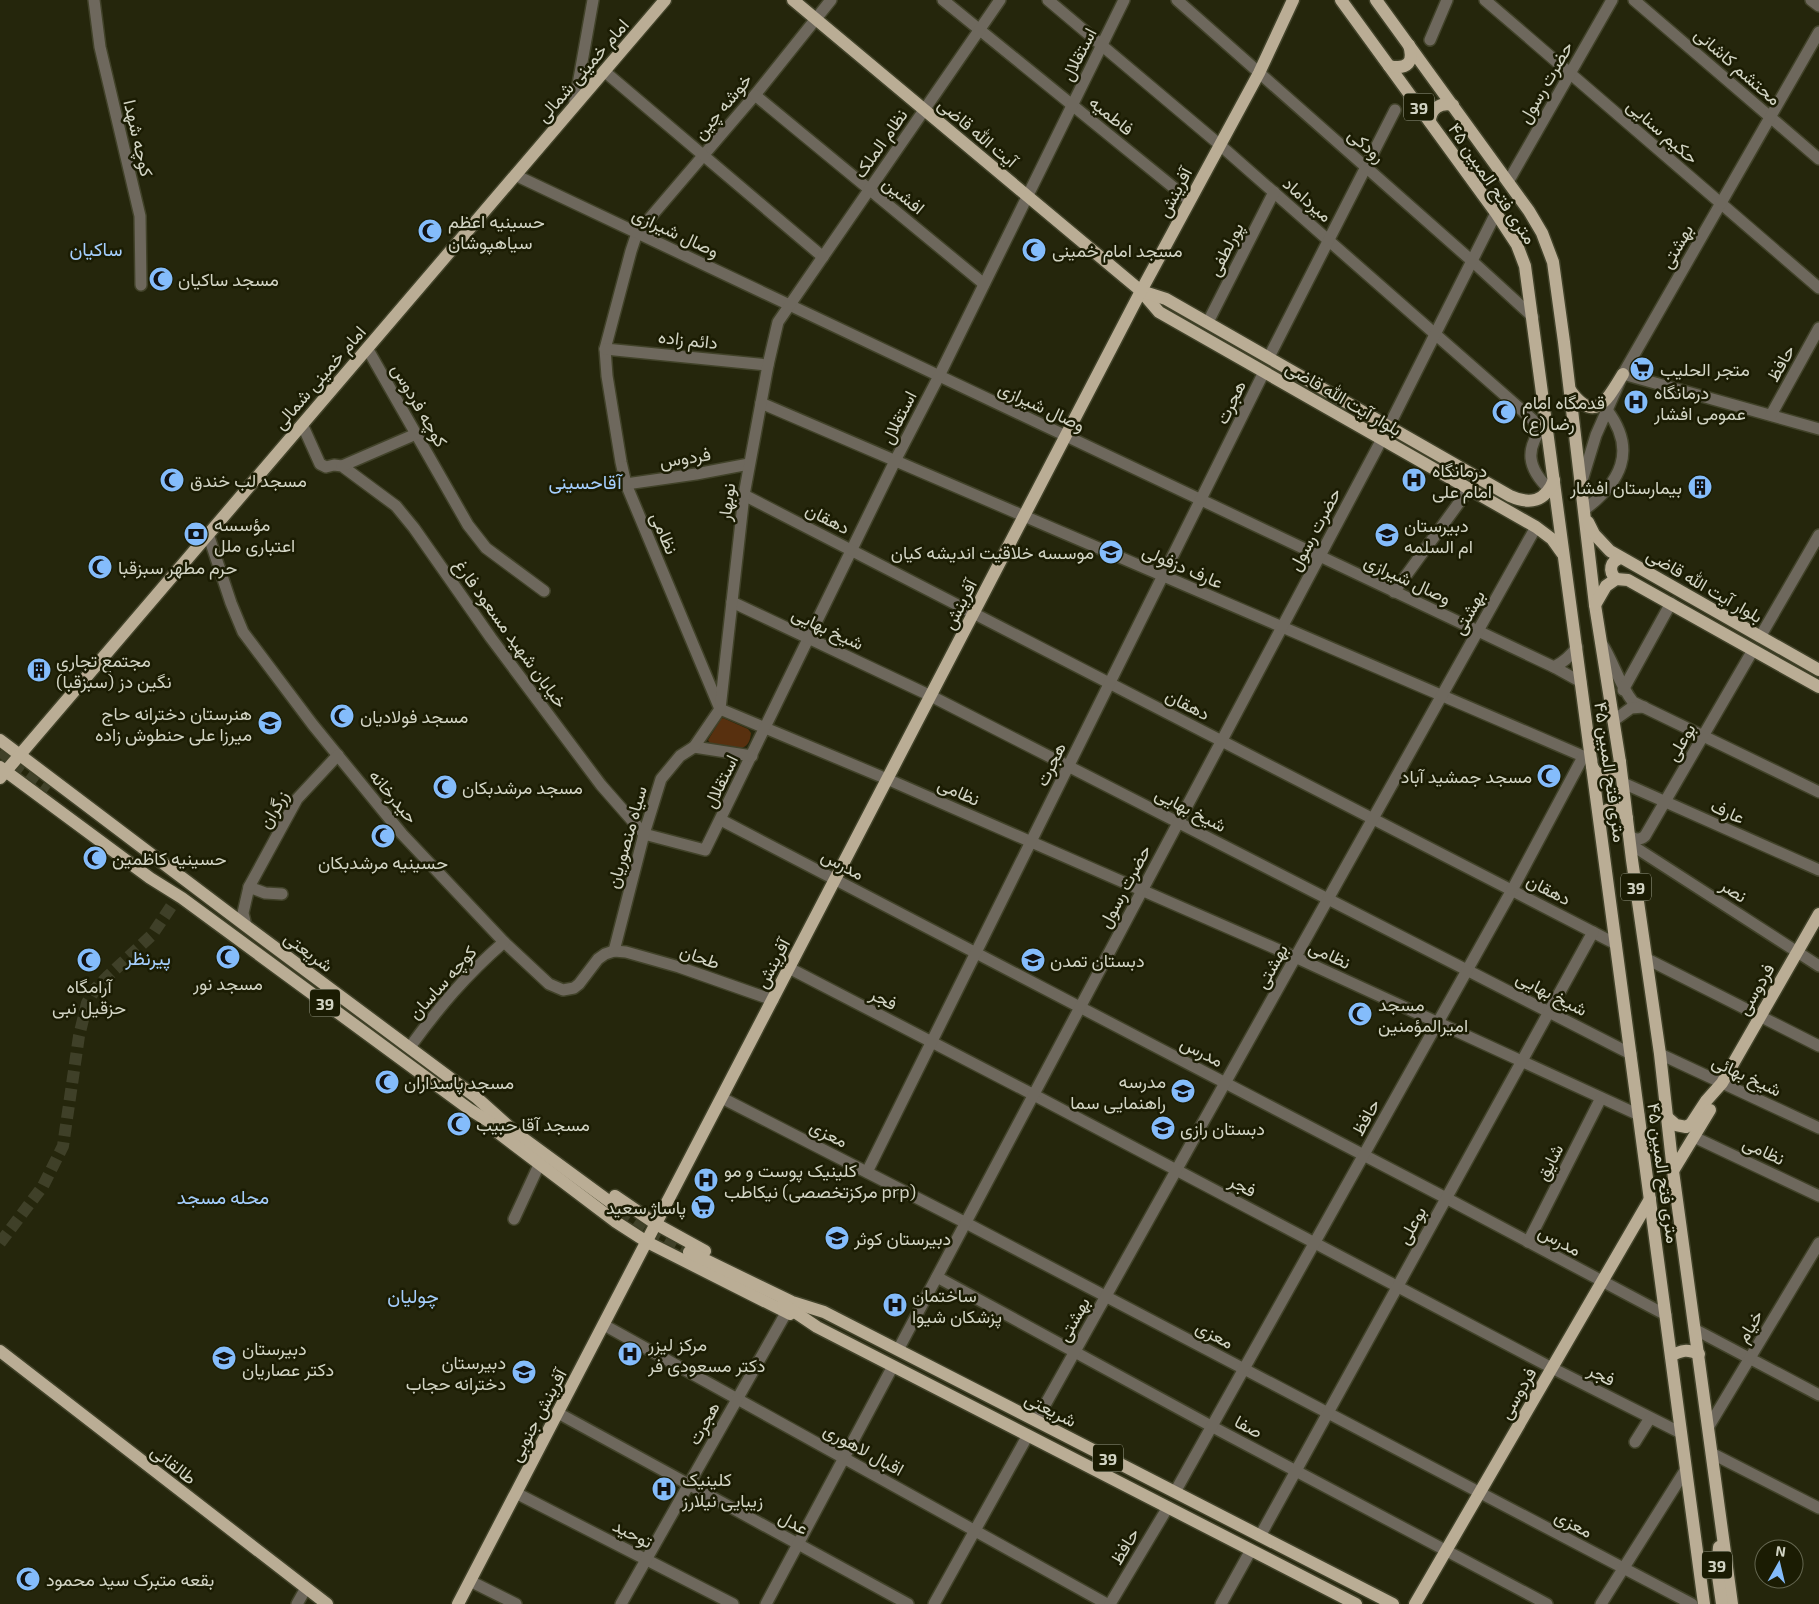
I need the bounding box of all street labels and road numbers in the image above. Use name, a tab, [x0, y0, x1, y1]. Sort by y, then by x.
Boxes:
street label: امام خمینی شمالی	[531, 14, 634, 128]
street label: محتشم کاشانی	[1689, 22, 1786, 111]
street label: استقلال	[1055, 24, 1102, 85]
street label: حضرت رسول	[1513, 37, 1578, 128]
street label: خوشه چین	[688, 68, 758, 145]
street label: فاطمیه	[1085, 90, 1139, 140]
street label: آیت الله قاضی	[933, 92, 1024, 173]
road number: 39	[1404, 94, 1434, 120]
street label: حکیم سنایی	[1621, 94, 1703, 170]
street label: کوچه شهدا	[118, 97, 159, 179]
street label: نظام الملک	[848, 104, 913, 183]
street label: ۴۵ متری فتح المبین	[1443, 118, 1542, 249]
street label: رودکی	[1343, 123, 1390, 168]
street label: آفرینش	[1152, 162, 1198, 221]
street label: افشین	[878, 171, 929, 219]
street label: میرداماد	[1278, 172, 1337, 227]
street label: وصال شیرازی	[629, 202, 723, 263]
street label: پورلطفی	[1202, 218, 1250, 281]
street label: بهشتی	[1655, 220, 1698, 273]
street label: امام خمینی شمالی	[268, 321, 371, 435]
street label: دائم زاده	[657, 325, 719, 355]
street label: حافظ	[1761, 341, 1799, 385]
street label: بلوار آیت الله قاضی	[1282, 356, 1406, 441]
street label: کوچه فردوس	[385, 359, 453, 452]
street label: وصال شیرازی	[995, 376, 1089, 437]
street label: هجرت	[1210, 376, 1251, 428]
street label: استقلال	[875, 387, 922, 448]
street label: فردوس	[658, 442, 712, 473]
street label: نوبهار	[713, 482, 740, 523]
street label: حضرت رسول	[1283, 484, 1346, 575]
street label: دهقان	[802, 498, 854, 538]
street label: نظامی	[645, 509, 684, 558]
street label: عارف دزفولی	[1139, 539, 1227, 594]
street label: بلوار آیت‌ الله قاضی	[1643, 543, 1767, 628]
street label: وصال شیرازی	[1361, 549, 1455, 610]
street label: خیابان شهید مسعود فارغ	[448, 554, 572, 713]
street label: آفرینش	[937, 574, 983, 633]
street label: بهشتی	[1447, 586, 1490, 639]
street label: شیخ بهایی	[788, 602, 867, 656]
street label: دهقان	[1162, 684, 1214, 724]
street label: ۴۵ متری فتح المبین	[1588, 700, 1632, 844]
street label: بوعلی	[1660, 719, 1700, 765]
street label: هجرت	[1030, 738, 1071, 790]
street label: استقلال	[698, 751, 743, 812]
street label: حیدرخانه	[364, 764, 423, 828]
street label: نظامی	[934, 772, 983, 811]
street label: شیخ بهایی	[1151, 782, 1230, 838]
street label: سیاه منصوریان	[601, 783, 652, 891]
street label: زرگران	[253, 786, 294, 833]
street label: عارف	[1707, 794, 1748, 829]
street label: حضرت رسول	[1093, 841, 1156, 932]
street label: مدرس	[817, 844, 868, 885]
street label: دهقان	[1523, 869, 1575, 909]
street label: نصر	[1715, 873, 1752, 908]
road number: 39	[1621, 874, 1651, 900]
street label: شریعتی	[280, 926, 338, 977]
street label: آفرینش	[750, 933, 796, 992]
street label: نظامی	[1305, 935, 1354, 974]
street label: طحان	[677, 939, 723, 973]
street label: بهشتی	[1250, 940, 1293, 993]
street label: کوچه ساسان	[403, 941, 482, 1025]
street label: فردوسی	[1731, 959, 1779, 1019]
street label: شیخ بهایی	[1512, 966, 1591, 1022]
street label: فجر	[865, 982, 901, 1015]
road number: 39	[310, 990, 340, 1016]
street label: مدرس	[1176, 1031, 1227, 1072]
street label: شیخ بهائی	[1708, 1049, 1785, 1102]
street label: حافظ	[1346, 1095, 1384, 1139]
street label: ۴۵ متری فتح المبین	[1641, 1101, 1685, 1245]
street label: معزی	[806, 1114, 852, 1153]
street label: نظامی	[1739, 1131, 1788, 1170]
street label: شایق	[1530, 1140, 1568, 1185]
street label: فجر	[1224, 1169, 1260, 1202]
street label: بوعلی	[1392, 1202, 1431, 1248]
street label: مدرس	[1534, 1220, 1585, 1261]
street label: بهشتی	[1052, 1293, 1095, 1346]
street label: خیام	[1731, 1306, 1769, 1347]
street label: معزی	[1192, 1315, 1238, 1354]
street label: فجر	[1583, 1358, 1619, 1391]
street label: آفرینش جنوبی	[503, 1363, 572, 1466]
street label: فردوسی	[1493, 1363, 1541, 1423]
street label: شریعتی	[1021, 1387, 1081, 1432]
street label: هجرت	[682, 1398, 725, 1449]
street label: صفا	[1231, 1410, 1267, 1442]
street label: اقبال لاهوری	[819, 1418, 908, 1481]
street label: طالقانی	[146, 1439, 201, 1489]
road number: 39	[1093, 1445, 1123, 1472]
street label: معزی	[1551, 1504, 1597, 1543]
street label: عدل	[775, 1505, 813, 1540]
street label: توحید	[609, 1514, 657, 1553]
street label: حافظ	[1105, 1524, 1143, 1568]
road number: 39	[1702, 1552, 1732, 1578]

